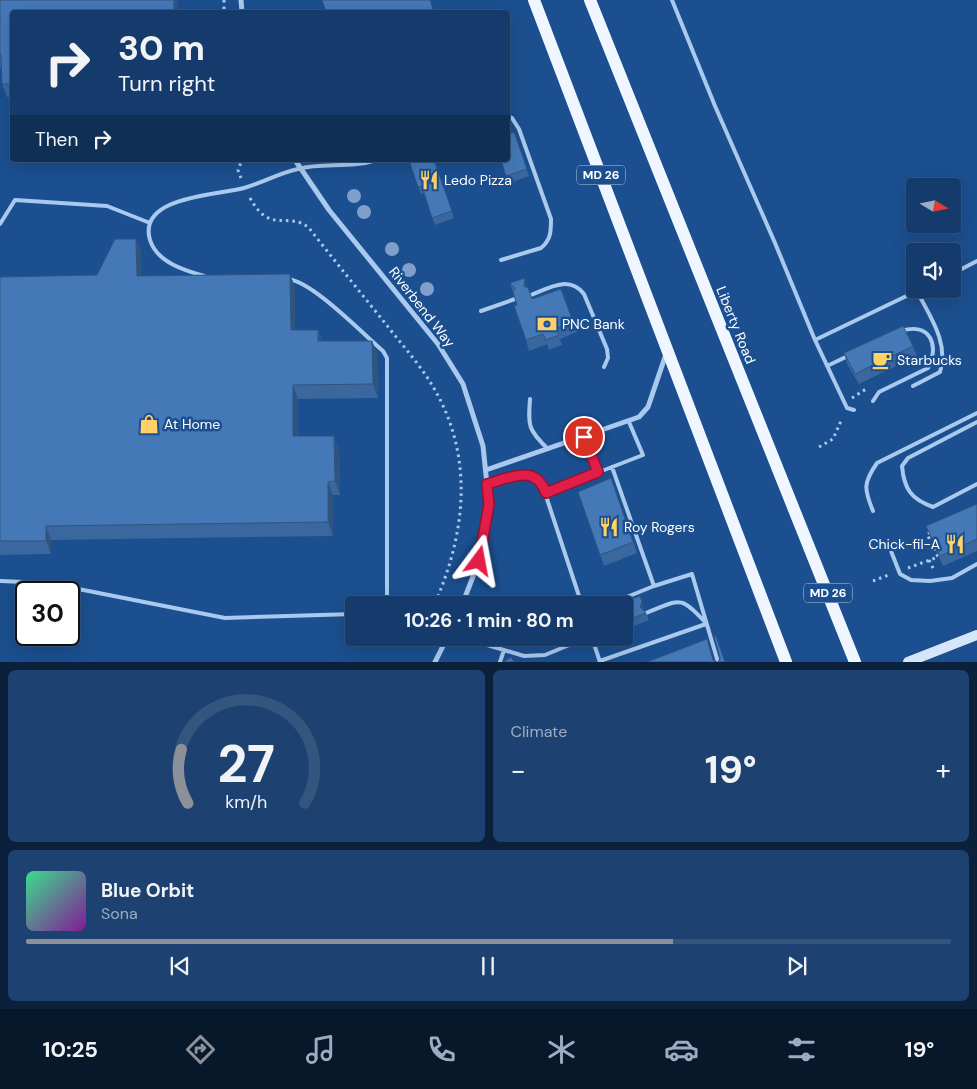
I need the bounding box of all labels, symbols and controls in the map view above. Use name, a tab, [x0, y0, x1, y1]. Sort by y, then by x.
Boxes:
text: 30 m	[118, 25, 205, 71]
icon: right	[35, 30, 100, 95]
text: Turn right	[118, 69, 215, 98]
icon: right	[88, 125, 116, 153]
text: Then	[35, 127, 78, 152]
road number: MD 26	[577, 166, 625, 184]
restaurant icon: Ledo Pizza	[418, 169, 440, 191]
place label: Ledo Pizza	[444, 171, 512, 189]
north arrow	[906, 178, 961, 232]
map controls	[906, 178, 961, 298]
button: sound	[906, 243, 961, 298]
street label: Riverbend Way	[385, 263, 459, 351]
street label: Liberty Road	[712, 284, 760, 366]
bank icon: PNC Bank	[536, 313, 558, 335]
place label: PNC Bank	[562, 315, 625, 333]
cafe icon: Starbucks	[871, 349, 893, 371]
place label: Starbucks	[897, 351, 962, 369]
shop icon: At Home	[138, 413, 160, 435]
place label: At Home	[164, 415, 220, 433]
pin	[563, 416, 605, 458]
icon: arrive	[570, 423, 598, 451]
restaurant icon: Roy Rogers	[598, 516, 620, 538]
place label: Roy Rogers	[624, 518, 695, 536]
restaurant icon: Chick-fil-A	[944, 533, 966, 555]
position arrow	[452, 534, 504, 586]
place label: Chick-fil-A	[868, 535, 940, 553]
speed limit sign: 30	[15, 581, 80, 646]
road number: MD 26	[804, 584, 852, 602]
text: 10:26 · 1 min · 80 m	[404, 608, 574, 633]
text: Climate	[511, 721, 567, 742]
text: 27	[217, 730, 275, 798]
text: 19°	[705, 745, 757, 795]
text: −	[511, 752, 526, 789]
text: +	[936, 752, 951, 789]
text: km/h	[225, 790, 267, 814]
text: Blue Orbit	[101, 878, 194, 903]
text: Sona	[101, 903, 138, 924]
icon: previous	[166, 952, 194, 980]
icon: pause	[474, 952, 502, 980]
icon: next	[783, 952, 811, 980]
icon: directions	[183, 1032, 218, 1067]
icon: music	[303, 1032, 338, 1067]
icon: phone	[424, 1032, 459, 1067]
icon: climate	[544, 1032, 579, 1067]
icon: car	[664, 1032, 699, 1067]
icon: filters	[784, 1032, 819, 1067]
text: 10:25	[43, 1035, 98, 1064]
text: 19°	[904, 1035, 934, 1064]

